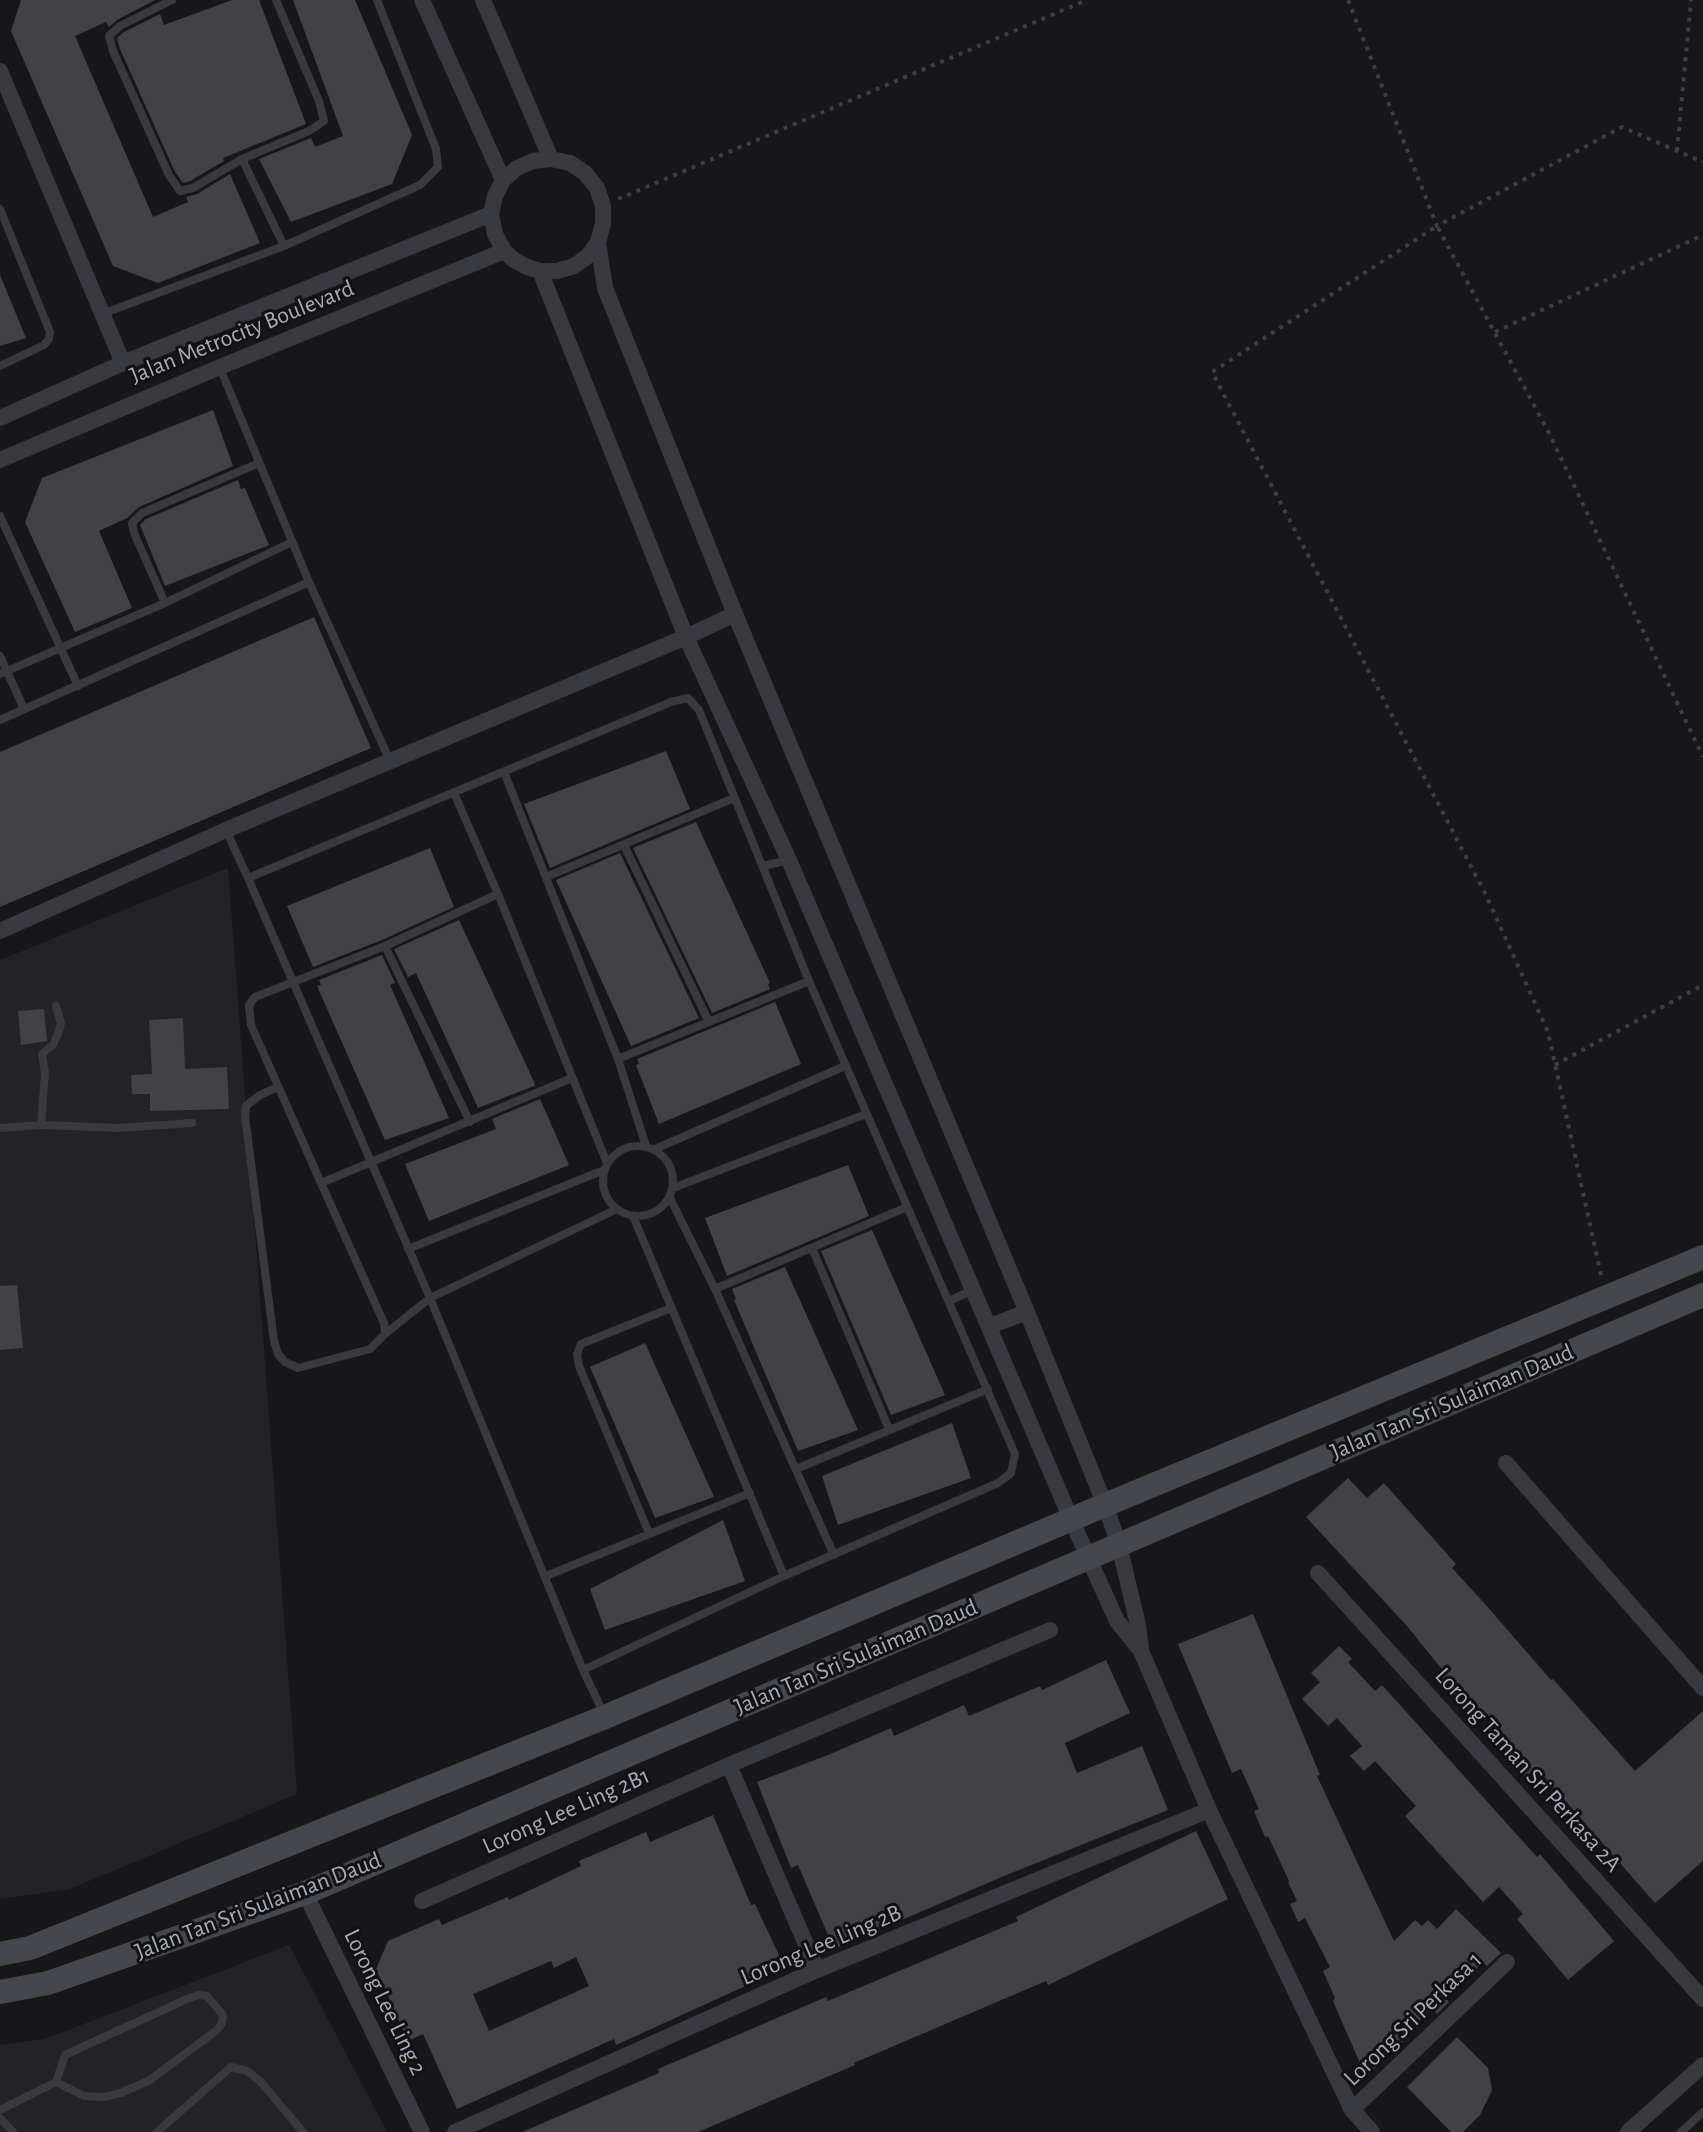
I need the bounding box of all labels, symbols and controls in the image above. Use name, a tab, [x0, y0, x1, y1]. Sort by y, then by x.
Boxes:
street label: Jalan Metrocity Boulevard	[126, 274, 358, 390]
street label: Jalan Tan Sri Sulaiman Daud	[1326, 1338, 1578, 1466]
street label: Jalan Tan Sri Sulaiman Daud	[730, 1593, 982, 1721]
street label: Lorong Taman Sri Perkasa 2A	[1429, 1662, 1627, 1878]
street label: Lorong Lee Ling 2B1	[478, 1761, 654, 1861]
street label: Jalan Tan Sri Sulaiman Daud	[131, 1846, 385, 1966]
street label: Lorong Lee Ling 2B	[736, 1898, 906, 1992]
street label: Lorong Lee Ling 2	[337, 1924, 433, 2080]
street label: Lorong Sri Perkasa 1	[1338, 1946, 1488, 2092]

